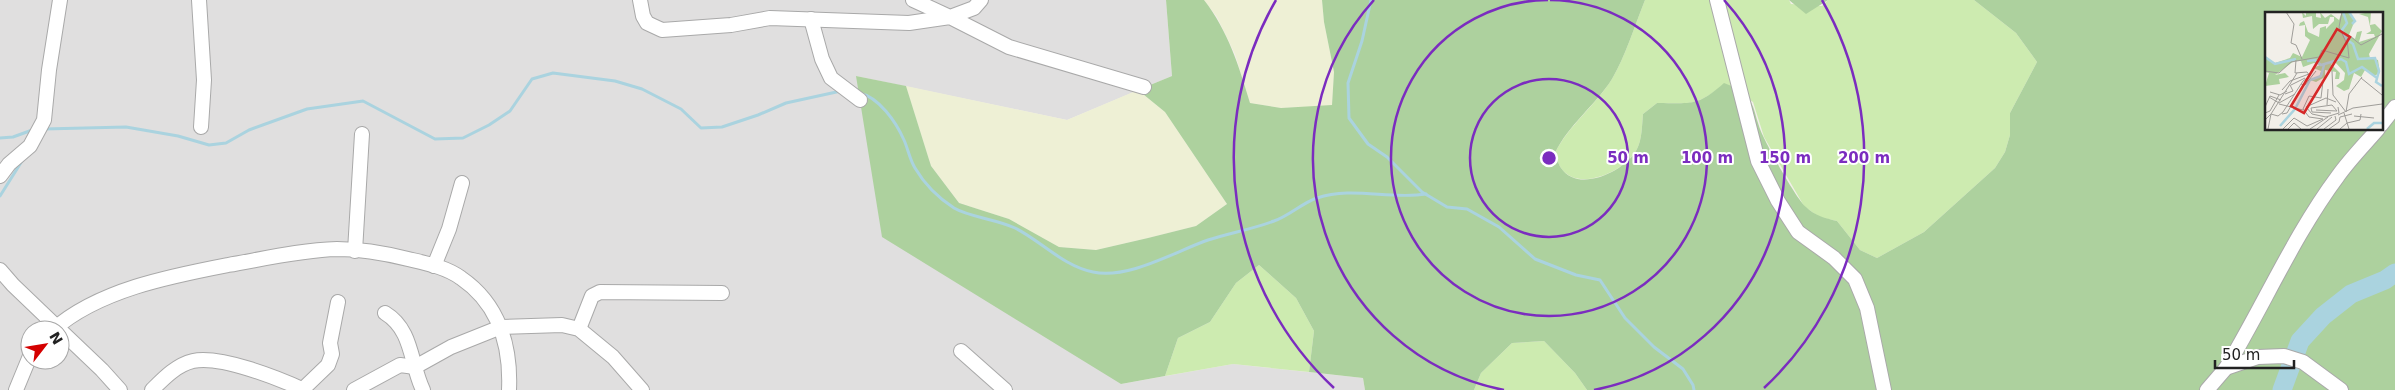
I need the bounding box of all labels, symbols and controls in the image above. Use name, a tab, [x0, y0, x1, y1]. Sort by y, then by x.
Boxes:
inset map	[2265, 12, 2382, 130]
centre of rings	[1540, 149, 1558, 167]
text: 50 m	[1607, 149, 1649, 167]
text: 100 m	[1681, 149, 1733, 167]
text: 150 m	[1759, 149, 1811, 167]
text: 200 m	[1838, 149, 1890, 167]
north arrow	[20, 320, 70, 370]
text: N	[46, 329, 66, 347]
scale bar	[2215, 338, 2294, 370]
text: 50 m	[2222, 346, 2260, 364]

